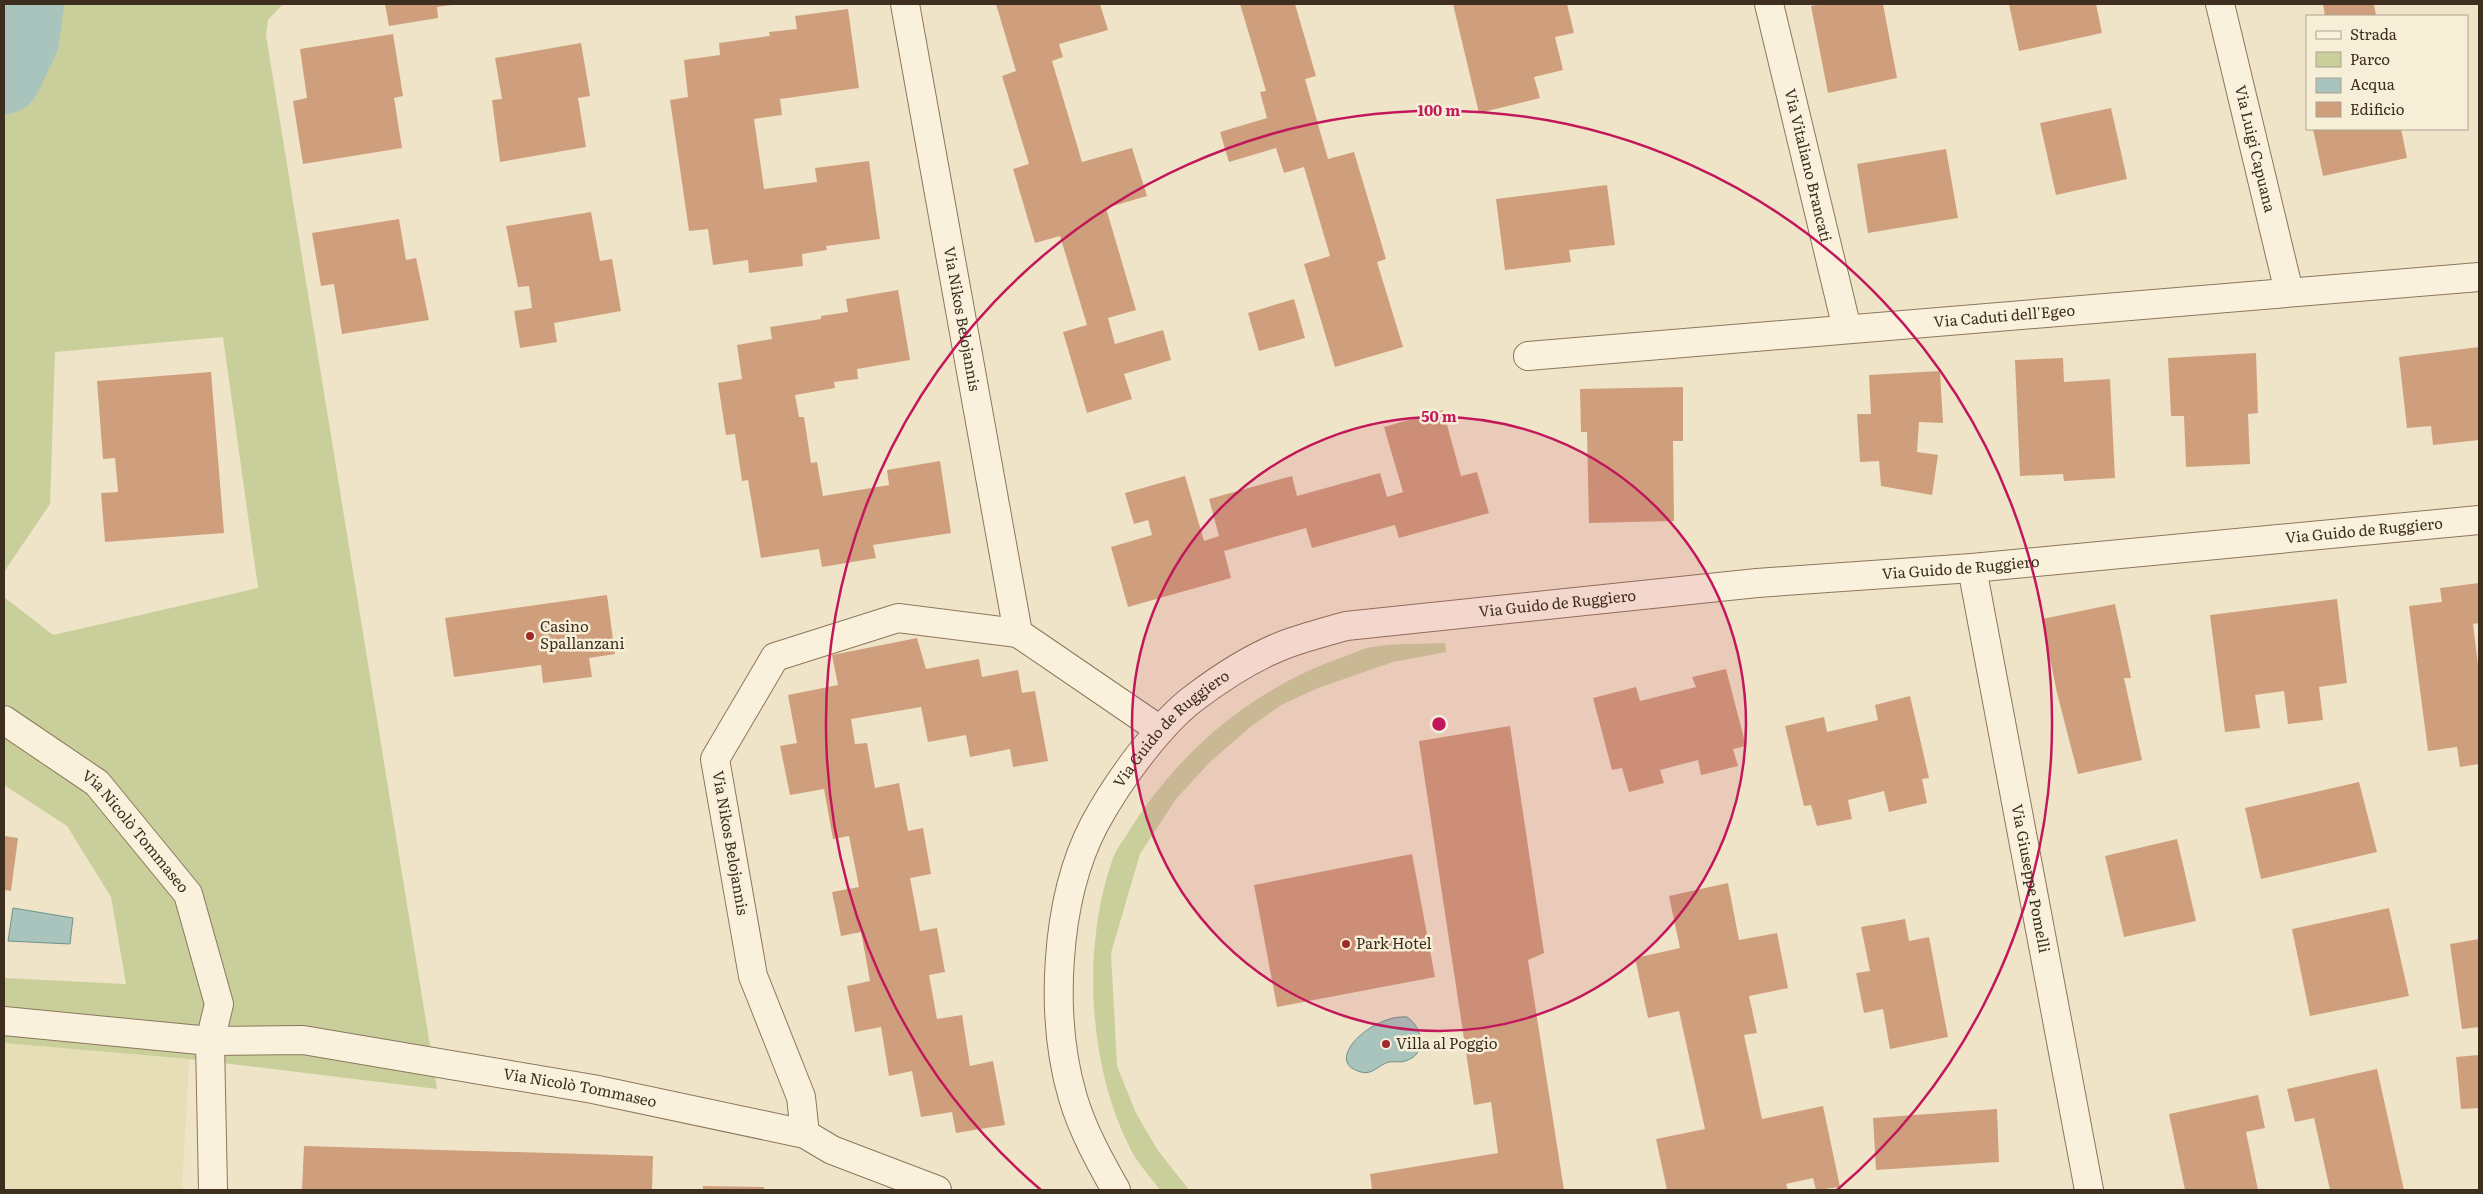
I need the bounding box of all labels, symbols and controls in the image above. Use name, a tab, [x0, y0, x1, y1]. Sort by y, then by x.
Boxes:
legend	[2306, 15, 2468, 130]
text: Strada	[2350, 22, 2398, 45]
text: Parco	[2350, 47, 2390, 70]
text: Acqua	[2350, 72, 2396, 95]
street label: Via Luigi Capuana	[2230, 83, 2283, 215]
street label: Via Vitaliano Brancati	[1780, 86, 1839, 244]
text: Edificio	[2350, 97, 2405, 120]
text: 100 m	[1418, 98, 1460, 121]
street label: Via Nikos Belojannis	[939, 245, 987, 393]
street label: Via Caduti dell'Egeo	[1933, 298, 2076, 332]
text: 50 m	[1421, 404, 1457, 427]
street label: Via Guido de Ruggiero	[2284, 510, 2444, 548]
street label: Via Guido de Ruggiero	[1881, 549, 2041, 584]
street label: Via Guido de Ruggiero	[1477, 583, 1637, 622]
place label: Casino Spallanzani	[540, 614, 624, 654]
marker: Casino Spallanzani	[524, 630, 536, 642]
street label: Via Guido de Ruggiero	[1107, 663, 1233, 792]
centre of rings	[1430, 715, 1448, 733]
street label: Via Nicolò Tommaseo	[78, 763, 196, 897]
street label: Via Nikos Belojannis	[707, 769, 756, 917]
street label: Via Giuseppe Pomelli	[2007, 802, 2057, 955]
place label: Park Hotel	[1356, 931, 1431, 954]
marker: Park Hotel	[1340, 938, 1352, 950]
place label: Villa al Poggio	[1396, 1031, 1498, 1054]
marker: Villa al Poggio	[1380, 1038, 1392, 1050]
street label: Via Nicolò Tommaseo	[502, 1061, 659, 1112]

